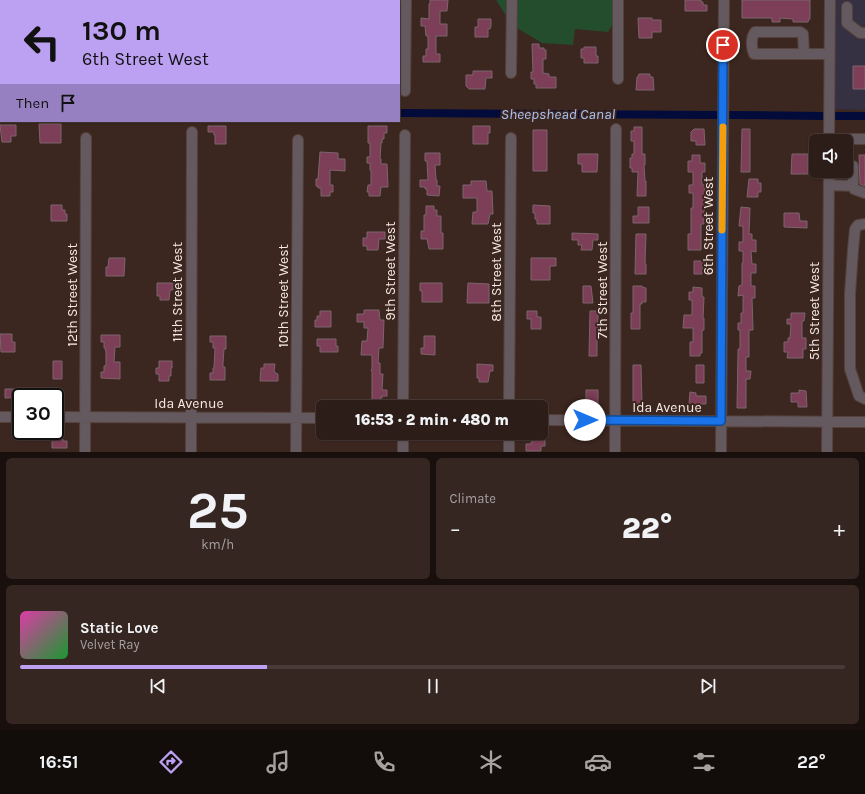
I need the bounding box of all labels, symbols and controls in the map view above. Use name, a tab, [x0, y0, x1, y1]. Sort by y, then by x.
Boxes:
text: 130 m	[82, 14, 161, 47]
icon: left	[16, 16, 68, 68]
pin	[706, 28, 740, 62]
icon: arrive	[712, 34, 734, 56]
text: 6th Street West	[82, 48, 209, 70]
icon: arrive	[57, 92, 79, 114]
text: Then	[16, 94, 49, 112]
water label: Sheepshead Canal	[501, 105, 615, 123]
map controls	[809, 134, 853, 178]
button: sound	[809, 134, 853, 178]
street label: 6th Street West	[700, 177, 717, 275]
street label: 9th Street West	[382, 222, 399, 320]
street label: 8th Street West	[488, 222, 505, 322]
street label: 7th Street West	[594, 241, 611, 339]
street label: 11th Street West	[169, 242, 186, 342]
street label: 12th Street West	[64, 243, 81, 347]
street label: 10th Street West	[275, 244, 292, 348]
street label: 5th Street West	[806, 262, 823, 360]
speed limit sign: 30	[12, 388, 64, 440]
street label: Ida Avenue	[154, 395, 224, 412]
position arrow	[564, 399, 606, 441]
street label: Ida Avenue	[632, 399, 702, 416]
text: 16:53 · 2 min · 480 m	[355, 411, 509, 429]
text: 25	[187, 480, 249, 541]
text: Climate	[450, 491, 496, 506]
text: 22°	[622, 510, 673, 546]
text: −	[450, 516, 461, 542]
text: +	[833, 516, 845, 542]
text: km/h	[201, 537, 234, 552]
text: Static Love	[80, 619, 158, 637]
text: Velvet Ray	[80, 637, 140, 652]
icon: previous	[147, 675, 169, 697]
icon: pause	[422, 675, 444, 697]
icon: next	[697, 675, 719, 697]
icon: directions	[157, 748, 185, 776]
icon: music	[264, 748, 292, 776]
icon: phone	[370, 748, 398, 776]
icon: climate	[477, 748, 505, 776]
icon: car	[584, 748, 612, 776]
icon: filters	[690, 748, 718, 776]
text: 16:51	[39, 751, 78, 773]
text: 22°	[797, 751, 826, 773]

